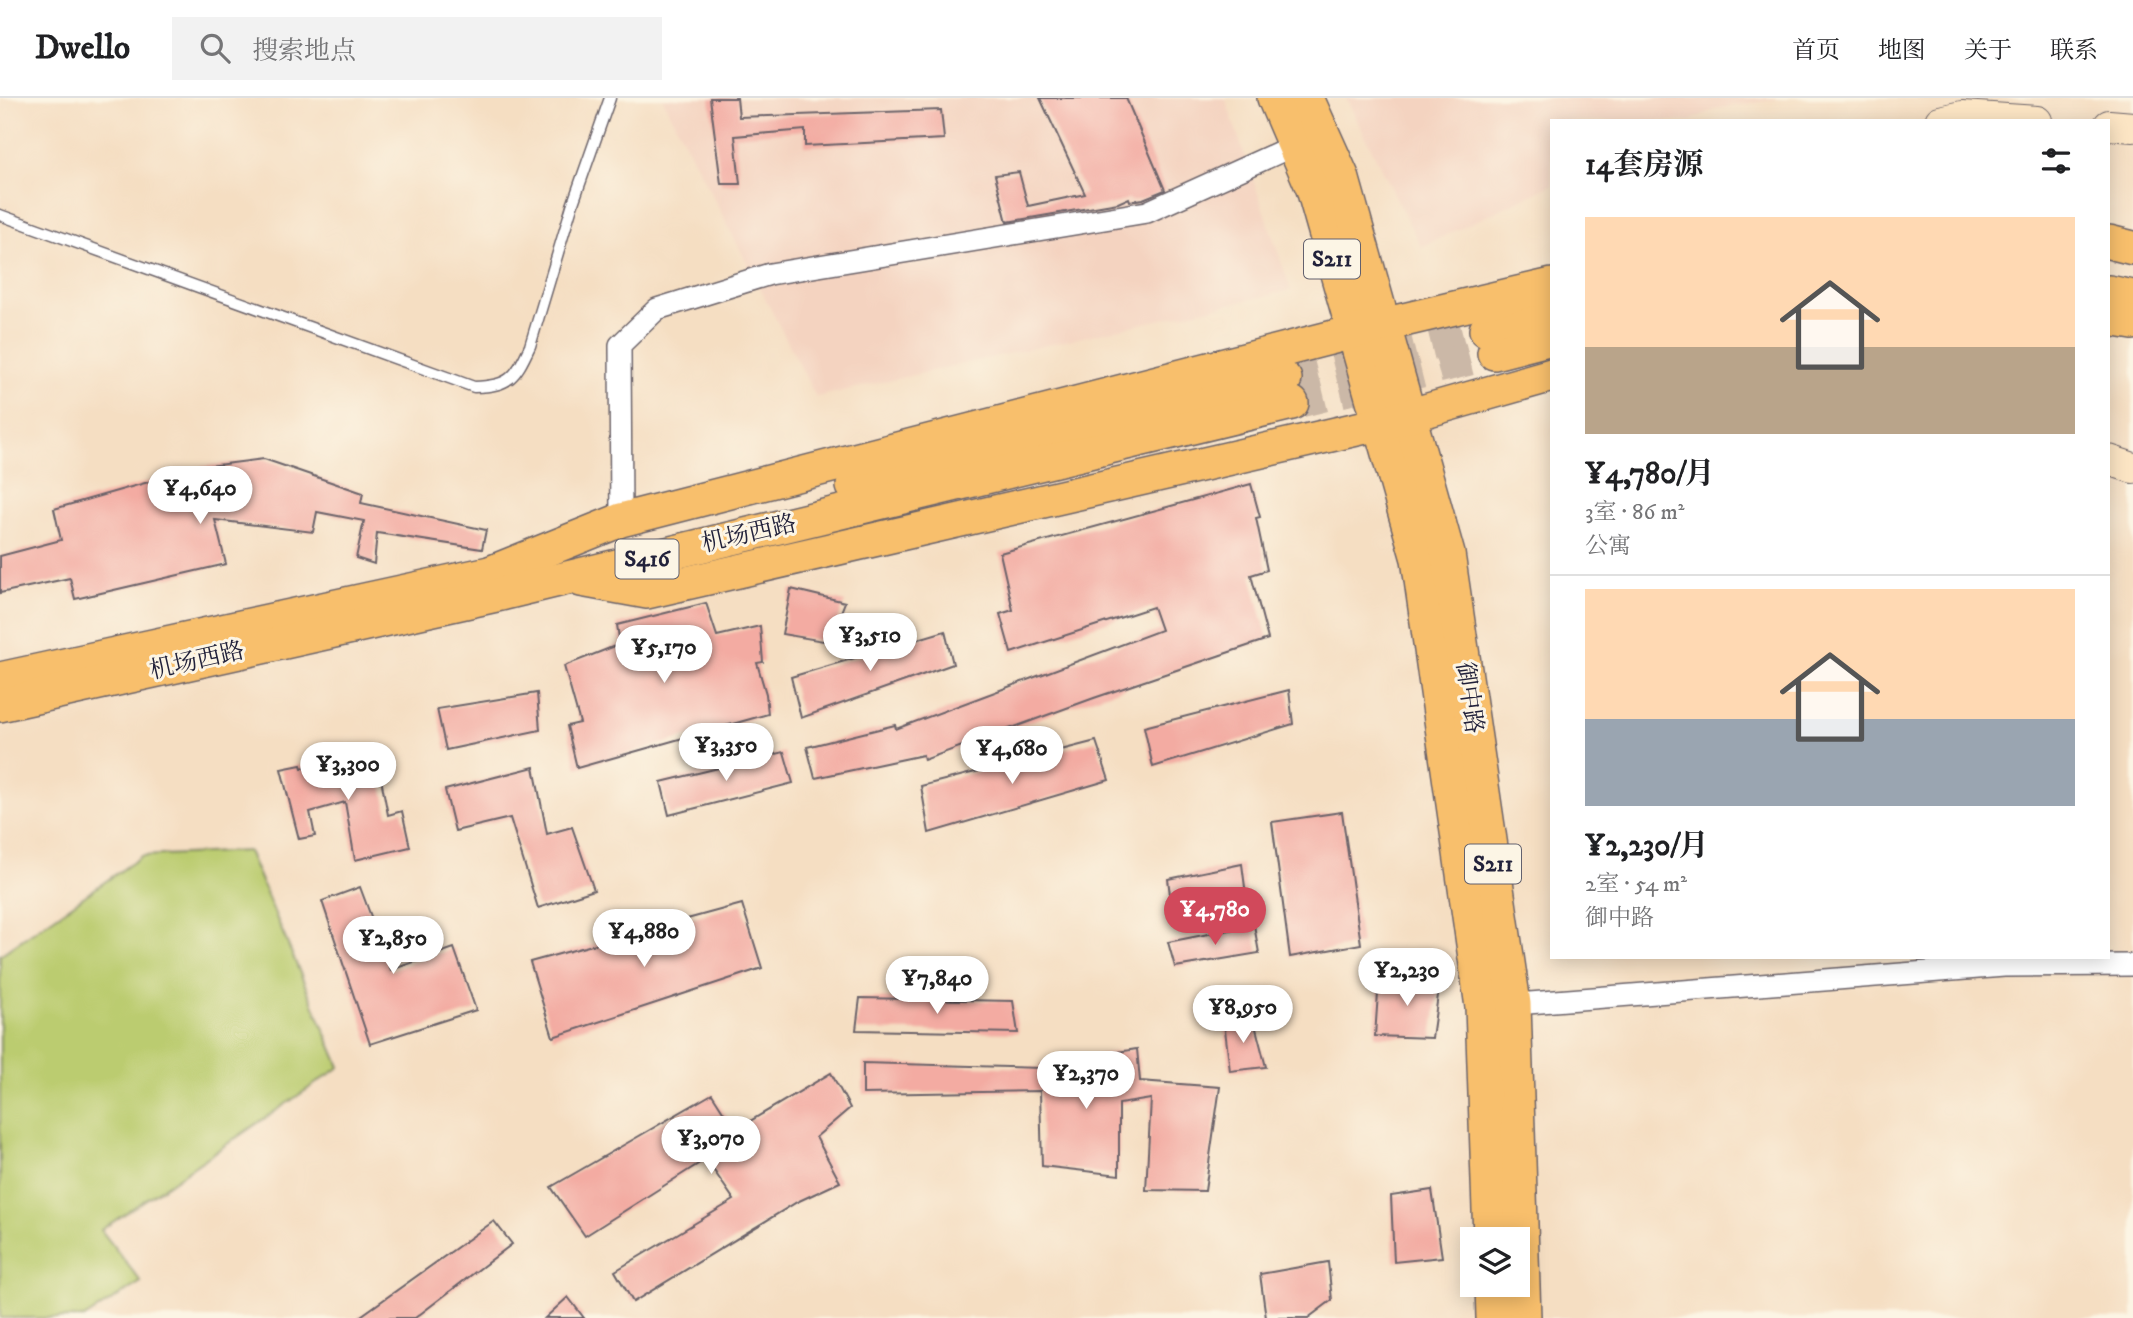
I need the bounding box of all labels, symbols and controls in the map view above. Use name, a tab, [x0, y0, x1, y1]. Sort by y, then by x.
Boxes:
search box	[172, 17, 662, 80]
text: Dwello	[35, 28, 130, 69]
icon: search	[196, 29, 234, 67]
text: 搜索地点	[252, 35, 356, 68]
text: 首页	[1792, 36, 1840, 66]
text: 地图	[1878, 36, 1926, 66]
text: 关于	[1964, 36, 2012, 66]
text: 联系	[2050, 36, 2098, 66]
icon: filters	[2037, 142, 2075, 180]
text: 14套房源	[1585, 147, 1703, 184]
road number: S211	[1304, 240, 1360, 278]
icon: home	[1767, 262, 1893, 388]
text: ¥4,780/月	[1585, 456, 1714, 493]
pin: ¥4,640	[143, 466, 257, 526]
text: ¥4,640	[163, 474, 237, 503]
text: 3室 · 86 m²	[1585, 498, 1684, 527]
street label: 机场西路	[699, 509, 799, 559]
text: 公寓	[1585, 532, 1631, 561]
road number: S416	[616, 540, 678, 579]
pin: ¥3,510	[813, 614, 927, 673]
text: ¥3,510	[839, 621, 901, 650]
pin: ¥5,170	[607, 626, 721, 685]
text: ¥5,170	[631, 633, 697, 662]
icon: home	[1767, 634, 1893, 760]
street label: 机场西路	[147, 636, 247, 686]
street label: 御中路	[1449, 660, 1489, 736]
pin: ¥3,350	[669, 724, 783, 783]
pin: ¥4,680	[955, 726, 1069, 786]
text: ¥3,350	[695, 731, 757, 760]
text: ¥4,680	[976, 734, 1048, 763]
pin: ¥3,300	[291, 742, 405, 802]
text: ¥3,300	[316, 750, 380, 779]
text: ¥2,230/月	[1585, 828, 1709, 865]
road number: S211	[1465, 844, 1521, 884]
text: 2室 · 54 m²	[1585, 870, 1687, 899]
pin: ¥4,780	[1158, 888, 1272, 947]
text: ¥4,780	[1180, 895, 1250, 924]
text: 御中路	[1585, 904, 1654, 933]
pin: ¥4,880	[587, 910, 701, 969]
pin: ¥2,850	[336, 916, 450, 976]
text: ¥4,880	[609, 917, 679, 946]
text: ¥2,850	[359, 924, 427, 953]
pin: ¥2,230	[1350, 948, 1464, 1008]
pin: ¥7,840	[880, 956, 994, 1016]
text: ¥2,230	[1374, 956, 1440, 985]
text: ¥7,840	[902, 964, 972, 993]
pin: ¥8,950	[1186, 986, 1300, 1045]
text: ¥8,950	[1209, 993, 1277, 1022]
pin: ¥2,370	[1029, 1052, 1143, 1111]
text: ¥2,370	[1053, 1059, 1119, 1088]
pin: ¥3,070	[654, 1116, 768, 1176]
text: ¥3,070	[677, 1124, 745, 1153]
map controls	[1460, 1227, 1530, 1297]
button: layers	[1460, 1227, 1530, 1297]

